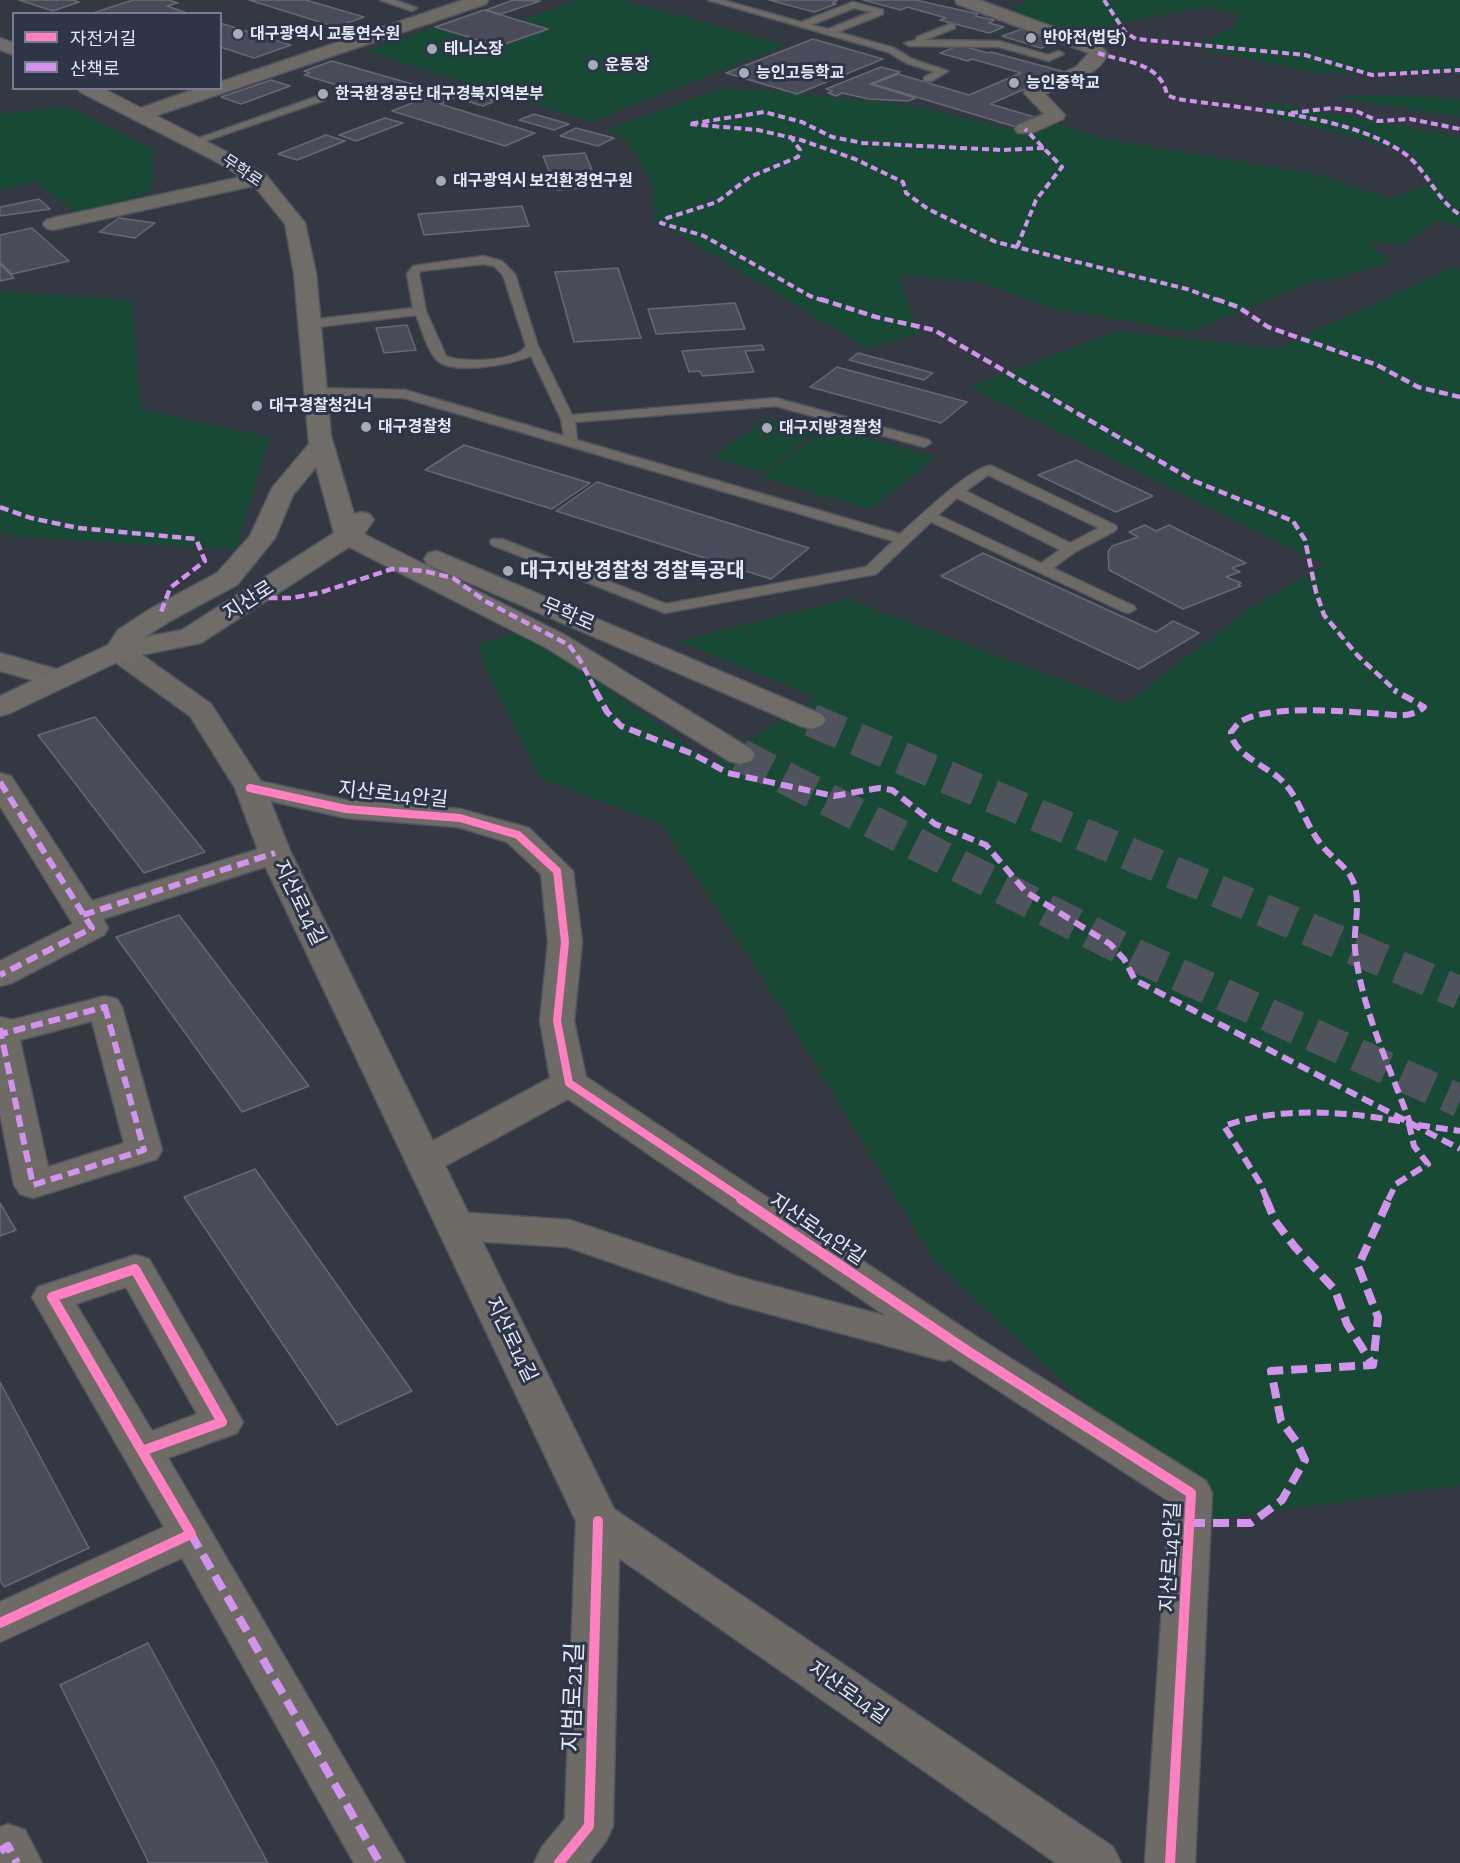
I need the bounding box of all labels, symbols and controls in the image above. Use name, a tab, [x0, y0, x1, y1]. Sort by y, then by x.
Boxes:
legend	[12, 12, 222, 90]
place label: 대구광역시 교통연수원	[250, 24, 400, 44]
marker: 대구광역시 교통연수원	[231, 27, 245, 41]
text: 자전거길	[70, 28, 136, 50]
place label: 반야전(법당)	[1043, 28, 1126, 48]
marker: 반야전(법당)	[1024, 31, 1038, 45]
place label: 테니스장	[444, 39, 503, 59]
marker: 테니스장	[425, 42, 439, 56]
place label: 운동장	[605, 55, 649, 75]
text: 산책로	[70, 58, 120, 80]
marker: 운동장	[586, 58, 600, 72]
place label: 능인고등학교	[756, 63, 844, 83]
marker: 능인고등학교	[737, 66, 751, 80]
place label: 능인중학교	[1026, 73, 1100, 93]
marker: 능인중학교	[1007, 76, 1021, 90]
place label: 한국환경공단 대구경북지역본부	[335, 84, 544, 104]
marker: 한국환경공단 대구경북지역본부	[316, 87, 330, 101]
street label: 무학로	[218, 151, 266, 191]
place label: 대구광역시 보건환경연구원	[453, 171, 633, 191]
marker: 대구광역시 보건환경연구원	[434, 174, 448, 188]
place label: 대구경찰청건너	[269, 396, 372, 416]
marker: 대구경찰청건너	[250, 399, 264, 413]
place label: 대구경찰청	[378, 417, 452, 437]
place label: 대구지방경찰청	[779, 418, 882, 438]
marker: 대구경찰청	[359, 420, 373, 434]
marker: 대구지방경찰청	[760, 421, 774, 435]
place label: 대구지방경찰청 경찰특공대	[520, 559, 745, 583]
marker: 대구지방경찰청 경찰특공대	[501, 564, 515, 578]
street label: 지산로	[219, 576, 279, 626]
street label: 무학로	[538, 593, 598, 637]
street label: 지산로14안길	[337, 777, 449, 813]
street label: 지산로14길	[268, 856, 330, 950]
street label: 지산로14안길	[764, 1189, 870, 1271]
street label: 지산로14길	[480, 1293, 542, 1387]
street label: 지산로14안길	[1156, 1501, 1186, 1613]
street label: 지범로21길	[558, 1642, 590, 1752]
street label: 지산로14길	[803, 1657, 893, 1729]

